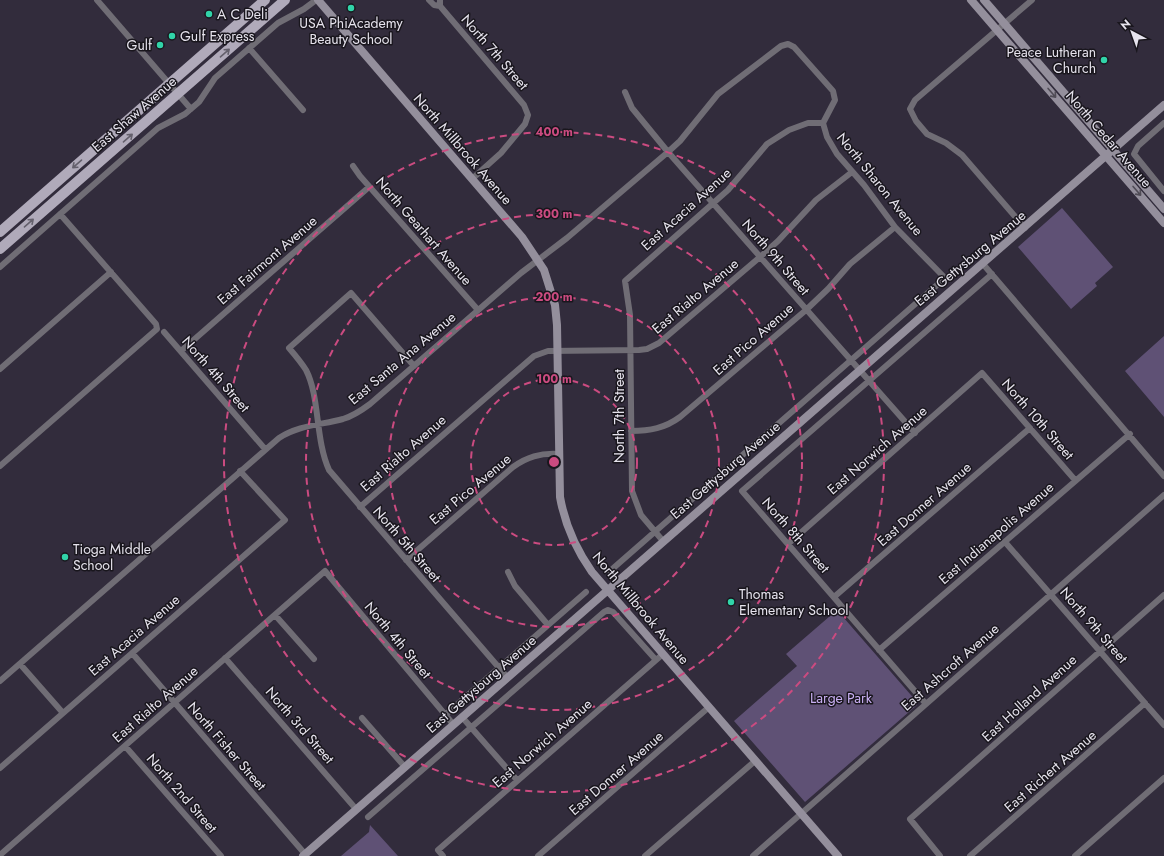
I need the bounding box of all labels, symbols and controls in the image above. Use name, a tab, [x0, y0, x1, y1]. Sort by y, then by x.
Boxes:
marker: USA PhiAcademy Beauty School	[346, 3, 356, 13]
place label: A C Deli	[217, 4, 268, 24]
marker: A C Deli	[204, 9, 214, 19]
street label: North 7th Street	[457, 10, 534, 94]
north arrow	[1112, 12, 1152, 52]
place label: USA PhiAcademy Beauty School	[299, 13, 404, 49]
text: N	[1117, 16, 1134, 33]
place label: Gulf Express	[180, 26, 255, 46]
marker: Gulf Express	[167, 31, 177, 41]
place label: Gulf	[127, 35, 153, 55]
marker: Gulf	[155, 40, 165, 50]
place label: Peace Lutheran Church	[1007, 42, 1096, 78]
one-way arrow	[220, 48, 231, 57]
marker: Peace Lutheran Church	[1099, 55, 1109, 65]
street label: East Shaw Avenue	[87, 71, 181, 157]
street label: North Cedar Avenue	[1061, 86, 1157, 192]
one-way arrow	[1047, 88, 1056, 98]
street label: North Millbrook Avenue	[409, 89, 517, 209]
text: 400 m	[535, 123, 573, 141]
street label: North Sharon Avenue	[832, 128, 928, 240]
one-way arrow	[122, 134, 133, 143]
one-way arrow	[72, 159, 83, 168]
street label: East Acacia Avenue	[637, 163, 735, 255]
street label: North Gearhart Avenue	[371, 172, 477, 290]
one-way arrow	[1132, 186, 1141, 197]
text: 300 m	[536, 205, 573, 223]
street label: East Gettysburg Avenue	[910, 205, 1030, 311]
street label: East Fairmont Avenue	[213, 211, 321, 309]
street label: North 9th Street	[737, 215, 815, 300]
one-way arrow	[24, 219, 35, 228]
street label: East Rialto Avenue	[647, 254, 743, 338]
text: 200 m	[535, 288, 573, 306]
street label: East Pico Avenue	[708, 298, 798, 380]
street label: East Santa Ana Avenue	[344, 307, 460, 409]
street label: North 4th Street	[177, 332, 255, 417]
street label: North 7th Street	[609, 368, 629, 463]
text: 100 m	[536, 370, 572, 388]
street label: North 10th Street	[997, 374, 1079, 464]
street label: East Norwich Avenue	[823, 401, 931, 499]
street label: East Rialto Avenue	[356, 410, 450, 496]
street label: East Gettysburg Avenue	[666, 417, 784, 523]
street label: East Pico Avenue	[425, 449, 515, 529]
centre of rings	[547, 455, 561, 469]
street label: East Donner Avenue	[872, 457, 976, 551]
street label: East Indianapolis Avenue	[934, 477, 1058, 589]
street label: North 8th Street	[758, 493, 835, 578]
street label: North 5th Street	[368, 502, 446, 587]
place label: Tioga Middle School	[73, 539, 151, 575]
street label: North Millbrook Avenue	[588, 547, 694, 669]
marker: Tioga Middle School	[60, 552, 70, 562]
street label: North 9th Street	[1055, 583, 1133, 668]
place label: Thomas Elementary School	[739, 584, 849, 620]
street label: East Acacia Avenue	[84, 590, 184, 680]
street label: North 4th Street	[360, 597, 437, 683]
marker: Thomas Elementary School	[726, 597, 736, 607]
street label: East Ashcroft Avenue	[897, 619, 1003, 715]
street label: East Gettysburg Avenue	[422, 631, 540, 737]
street label: East Holland Avenue	[977, 650, 1081, 746]
street label: East Rialto Avenue	[108, 661, 202, 747]
street label: North 3rd Street	[261, 682, 340, 768]
park label: Large Park	[810, 688, 873, 708]
street label: East Norwich Avenue	[488, 694, 596, 792]
street label: North Fisher Street	[183, 697, 272, 795]
street label: East Richert Avenue	[1000, 725, 1100, 817]
street label: East Donner Avenue	[564, 726, 668, 820]
street label: North 2nd Street	[142, 749, 222, 837]

